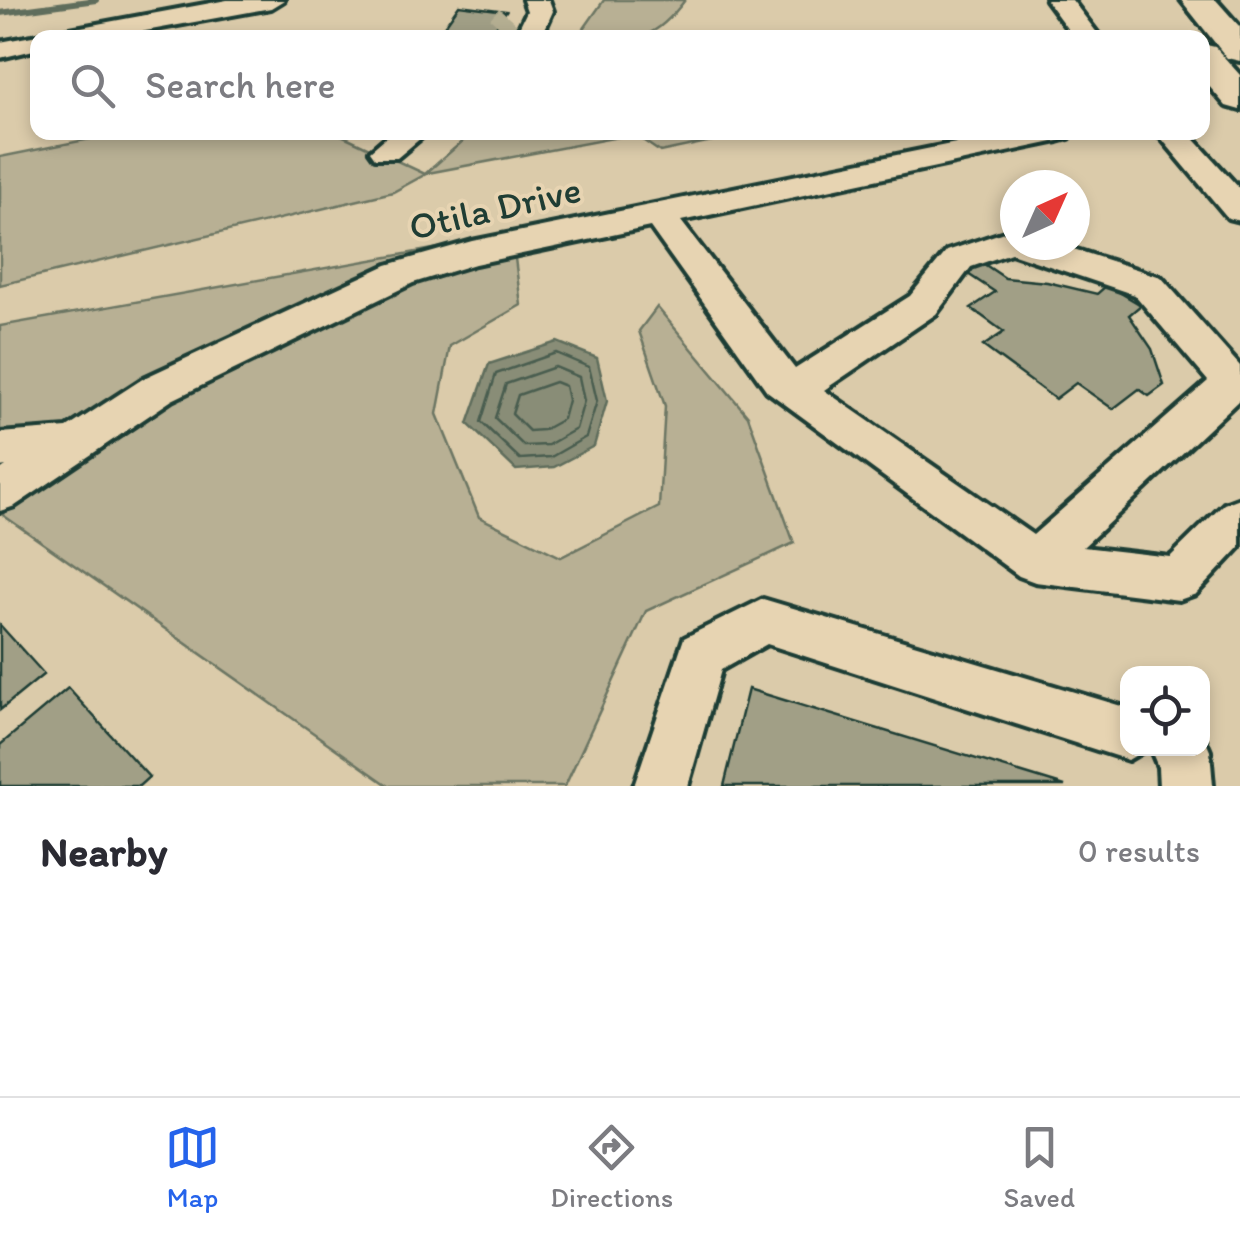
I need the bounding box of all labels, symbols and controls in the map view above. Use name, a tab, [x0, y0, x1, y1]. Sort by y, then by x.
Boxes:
search box	[30, 30, 1210, 140]
icon: search	[65, 58, 120, 113]
text: Search here	[145, 62, 336, 108]
street label: Otila Drive	[404, 166, 586, 250]
north arrow	[1000, 170, 1090, 260]
map controls	[1120, 666, 1210, 756]
button: locate	[1120, 666, 1210, 756]
text: Nearby	[40, 826, 167, 877]
text: 0 results	[1078, 832, 1200, 870]
tab: Map	[165, 1120, 220, 1214]
tab: Directions	[550, 1120, 673, 1214]
tab: Saved	[1003, 1120, 1075, 1214]

